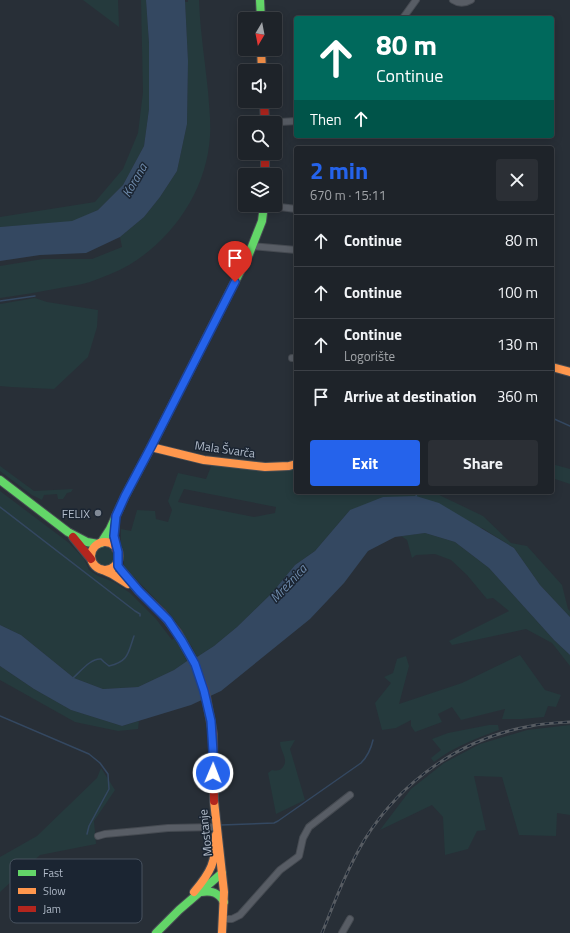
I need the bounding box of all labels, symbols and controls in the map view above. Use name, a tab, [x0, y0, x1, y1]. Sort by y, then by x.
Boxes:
north arrow	[238, 12, 282, 56]
map controls	[238, 12, 282, 212]
text: 80 m	[376, 23, 437, 66]
icon: ahead	[310, 32, 362, 84]
text: Continue	[376, 62, 443, 89]
button: sound	[238, 64, 282, 108]
text: Then	[310, 108, 342, 131]
icon: ahead	[350, 108, 372, 130]
button: search	[238, 116, 282, 160]
text: 2 min	[310, 152, 368, 188]
water label: Korana	[116, 158, 152, 201]
button: close	[496, 159, 538, 201]
button: layers	[238, 168, 282, 212]
text: 670 m · 15:11	[310, 185, 386, 205]
text: Continue	[344, 229, 402, 252]
text: 80 m	[505, 229, 538, 252]
icon: ahead	[310, 230, 332, 252]
pin	[218, 241, 252, 282]
icon: arrive	[224, 247, 246, 269]
text: Continue	[344, 281, 402, 304]
text: 100 m	[497, 281, 538, 304]
icon: ahead	[310, 282, 332, 304]
text: Continue	[344, 323, 402, 346]
text: 130 m	[497, 333, 538, 356]
icon: ahead	[310, 334, 332, 356]
text: Logorište	[344, 346, 395, 366]
text: Arrive at destination	[344, 385, 477, 408]
text: 360 m	[497, 385, 538, 408]
icon: arrive	[310, 386, 332, 408]
street label: Mala Švarča	[194, 435, 256, 463]
button: Exit	[310, 440, 420, 486]
button: Share	[428, 440, 538, 486]
place label: FELIX	[62, 504, 90, 523]
marker: FELIX	[93, 508, 103, 518]
water label: Mrežnica	[265, 558, 312, 607]
position arrow	[192, 752, 234, 794]
street label: Mostanje	[193, 808, 217, 858]
legend	[10, 859, 142, 923]
text: Fast	[43, 865, 63, 881]
text: Slow	[43, 883, 66, 899]
text: Jam	[43, 901, 61, 917]

